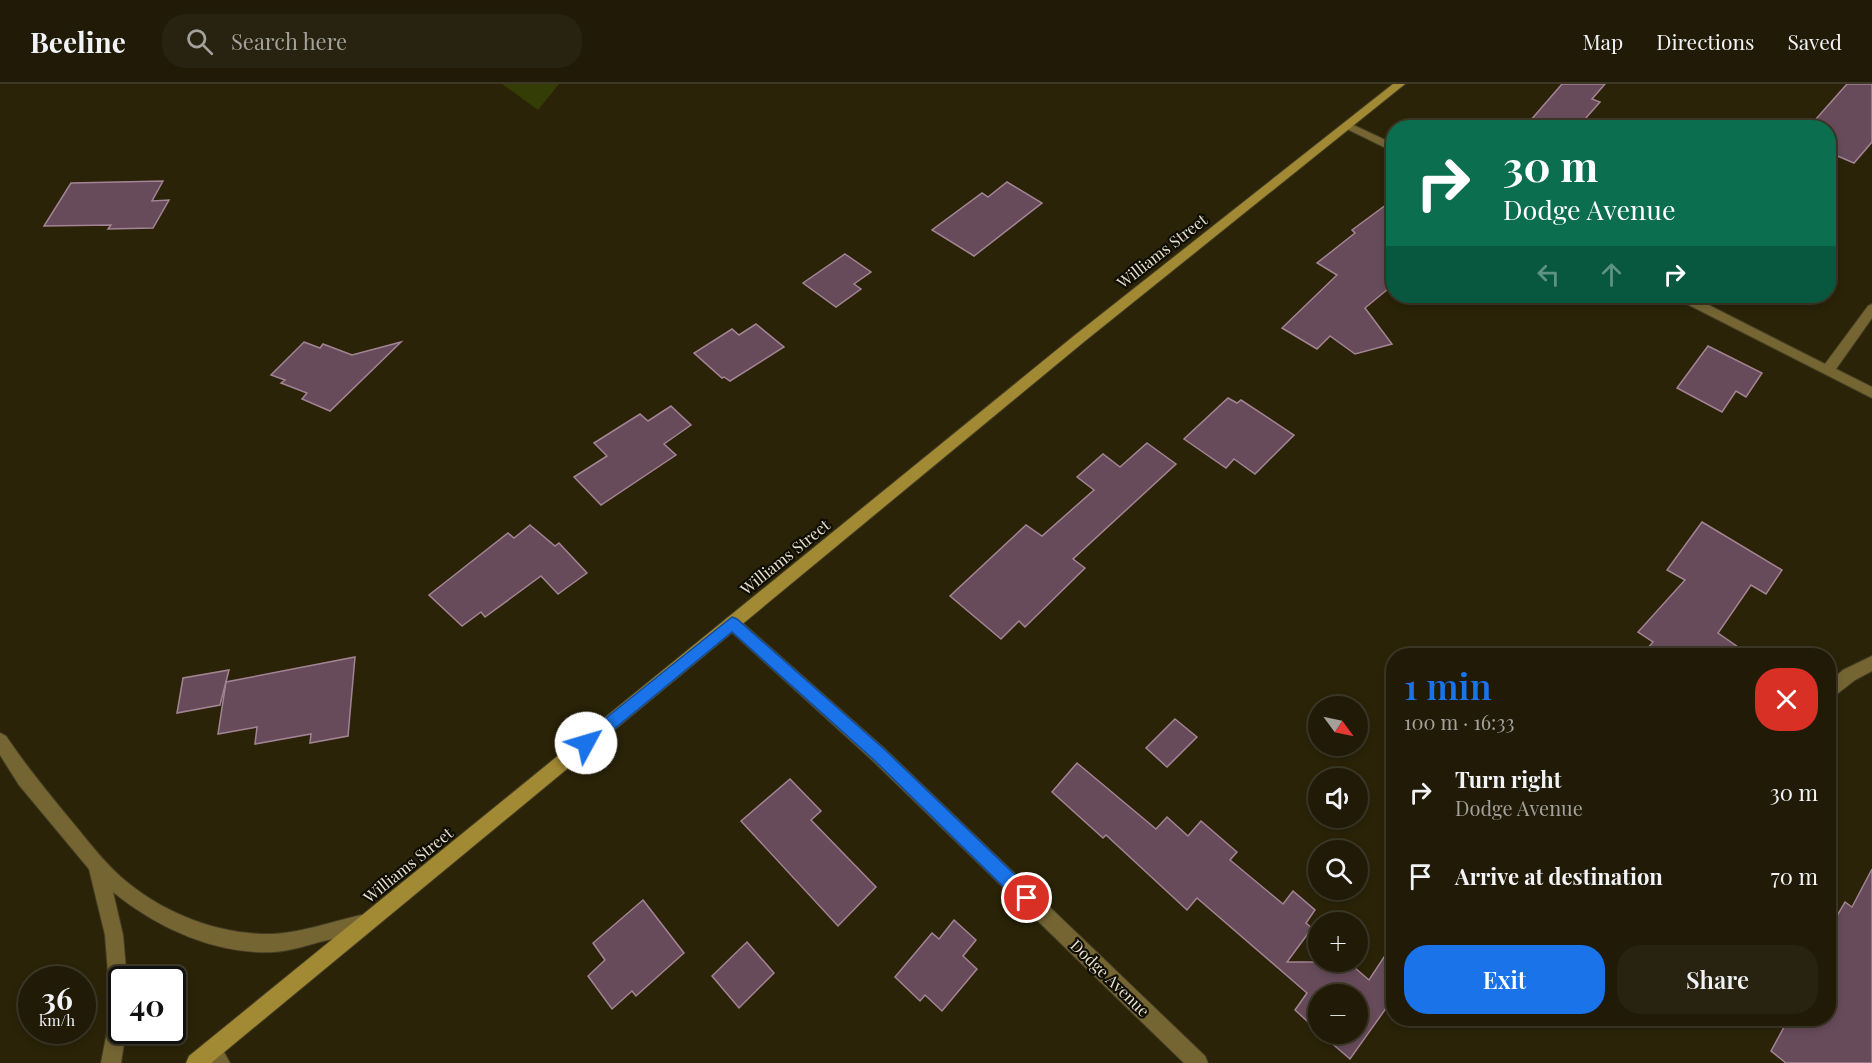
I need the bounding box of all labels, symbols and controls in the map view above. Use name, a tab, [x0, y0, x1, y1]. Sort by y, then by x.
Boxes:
search box	[162, 14, 582, 68]
text: Beeline	[30, 23, 126, 60]
icon: search	[183, 25, 216, 58]
text: Search here	[231, 26, 347, 56]
text: Map	[1582, 27, 1623, 55]
text: Directions	[1656, 27, 1754, 55]
text: Saved	[1787, 27, 1842, 55]
text: 30 m	[1503, 137, 1598, 193]
icon: right	[1404, 144, 1482, 222]
text: Dodge Avenue	[1503, 191, 1676, 227]
street label: Williams Street	[1112, 209, 1211, 293]
icon: left	[1532, 258, 1565, 291]
icon: ahead	[1595, 258, 1628, 291]
icon: right	[1658, 258, 1691, 291]
street label: Williams Street	[735, 514, 834, 600]
text: 1 min	[1404, 661, 1492, 709]
button: close	[1755, 668, 1818, 731]
north arrow	[1308, 696, 1368, 756]
map controls	[1308, 696, 1368, 1044]
text: 100 m · 16:33	[1404, 708, 1514, 735]
position arrow	[554, 711, 618, 775]
text: Turn right	[1455, 764, 1561, 794]
button: sound	[1308, 768, 1368, 828]
icon: right	[1404, 776, 1437, 809]
text: 30 m	[1770, 777, 1818, 807]
text: Dodge Avenue	[1455, 794, 1583, 821]
street label: Williams Street	[358, 822, 457, 908]
button: search	[1308, 840, 1368, 900]
icon: arrive	[1404, 860, 1437, 893]
text: Arrive at destination	[1455, 861, 1663, 891]
text: 70 m	[1771, 861, 1818, 891]
pin	[1001, 872, 1052, 923]
icon: arrive	[1010, 881, 1043, 914]
button: +	[1308, 912, 1368, 972]
street label: Dodge Avenue	[1066, 935, 1154, 1021]
button: Exit	[1404, 945, 1605, 1014]
button: Share	[1617, 945, 1818, 1014]
speed limit sign: 40	[108, 966, 186, 1044]
text: 36	[41, 978, 73, 1018]
button: −	[1308, 984, 1368, 1044]
text: km/h	[39, 1010, 75, 1030]

